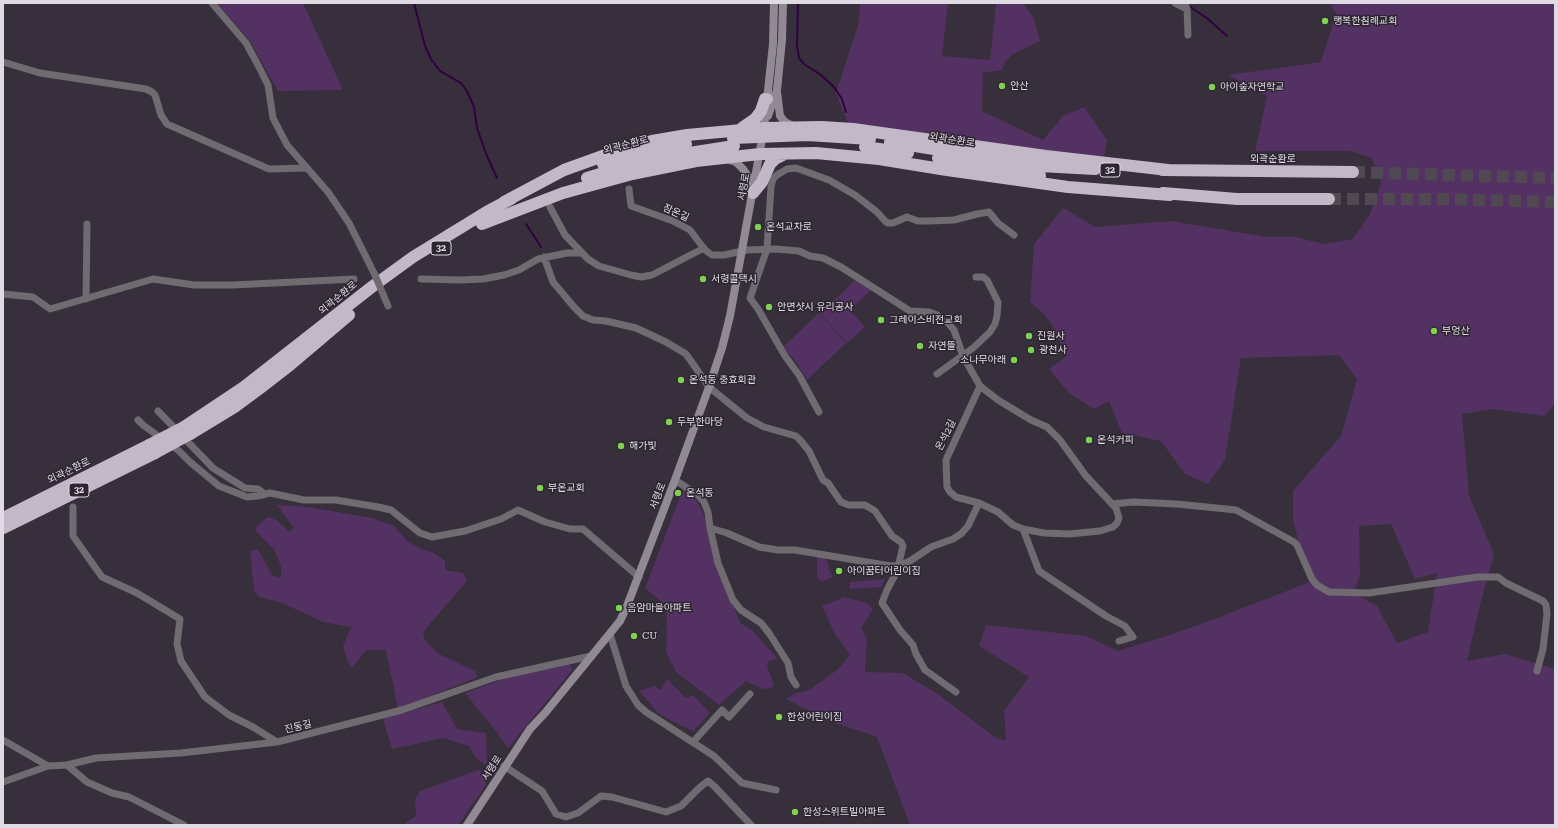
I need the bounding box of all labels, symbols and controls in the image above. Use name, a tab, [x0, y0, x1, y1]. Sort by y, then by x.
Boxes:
place label: 행복한침례교회	[1333, 15, 1397, 27]
marker: 행복한침례교회	[1320, 16, 1330, 26]
place label: 안산	[1010, 80, 1028, 92]
marker: 안산	[997, 81, 1007, 91]
place label: 아이숲자연학교	[1220, 81, 1284, 93]
marker: 아이숲자연학교	[1207, 82, 1217, 92]
street label: 외곽순환로	[928, 130, 976, 150]
street label: 외곽순환로	[602, 133, 650, 157]
street label: 외곽순환로	[1250, 153, 1296, 165]
road number: 32	[1100, 163, 1120, 177]
street label: 서령로	[736, 172, 752, 202]
street label: 잠온길	[661, 202, 691, 224]
place label: 온석교차로	[766, 221, 812, 233]
marker: 온석교차로	[753, 222, 763, 232]
road number: 32	[431, 241, 451, 255]
place label: 서령콜택시	[711, 273, 757, 285]
marker: 서령콜택시	[698, 274, 708, 284]
street label: 외곽순환로	[316, 279, 360, 317]
place label: 안면샷시 유리공사	[777, 301, 853, 313]
marker: 안면샷시 유리공사	[764, 302, 774, 312]
place label: 그레이스비전교회	[889, 314, 963, 326]
marker: 그레이스비전교회	[876, 315, 886, 325]
place label: 부엉산	[1442, 325, 1470, 337]
marker: 부엉산	[1429, 326, 1439, 336]
place label: 진원사	[1037, 330, 1065, 342]
marker: 진원사	[1024, 331, 1034, 341]
place label: 자연뜰	[928, 340, 956, 352]
marker: 자연뜰	[915, 341, 925, 351]
place label: 광천사	[1039, 344, 1067, 356]
marker: 광천사	[1026, 345, 1036, 355]
place label: 소나무아래	[960, 354, 1006, 366]
marker: 소나무아래	[1009, 355, 1019, 365]
place label: 온석동 충효회관	[689, 374, 756, 386]
marker: 온석동 충효회관	[676, 375, 686, 385]
place label: 두부한마당	[677, 416, 723, 428]
marker: 두부한마당	[664, 417, 674, 427]
street label: 온석2길	[933, 417, 959, 453]
place label: 온석커피	[1097, 434, 1134, 446]
marker: 온석커피	[1084, 435, 1094, 445]
place label: 해가빛	[629, 440, 657, 452]
marker: 해가빛	[616, 441, 626, 451]
street label: 외곽순환로	[46, 456, 92, 486]
street label: 서령로	[647, 481, 669, 511]
place label: 부온교회	[548, 482, 585, 494]
road number: 32	[69, 483, 89, 497]
marker: 부온교회	[535, 483, 545, 493]
place label: 온석동	[686, 487, 714, 499]
marker: 온석동	[673, 488, 683, 498]
place label: 아이꿈터어린이집	[847, 565, 921, 577]
marker: 아이꿈터어린이집	[834, 566, 844, 576]
place label: 음암마을아파트	[627, 602, 691, 614]
marker: 음암마을아파트	[614, 603, 624, 613]
place label: CU	[642, 630, 657, 642]
marker: CU	[629, 631, 639, 641]
place label: 한성어린이집	[787, 711, 842, 723]
marker: 한성어린이집	[774, 712, 784, 722]
street label: 진동길	[283, 718, 313, 736]
street label: 서령로	[479, 753, 505, 783]
place label: 한성스위트빌아파트	[803, 806, 886, 818]
marker: 한성스위트빌아파트	[790, 807, 800, 817]

